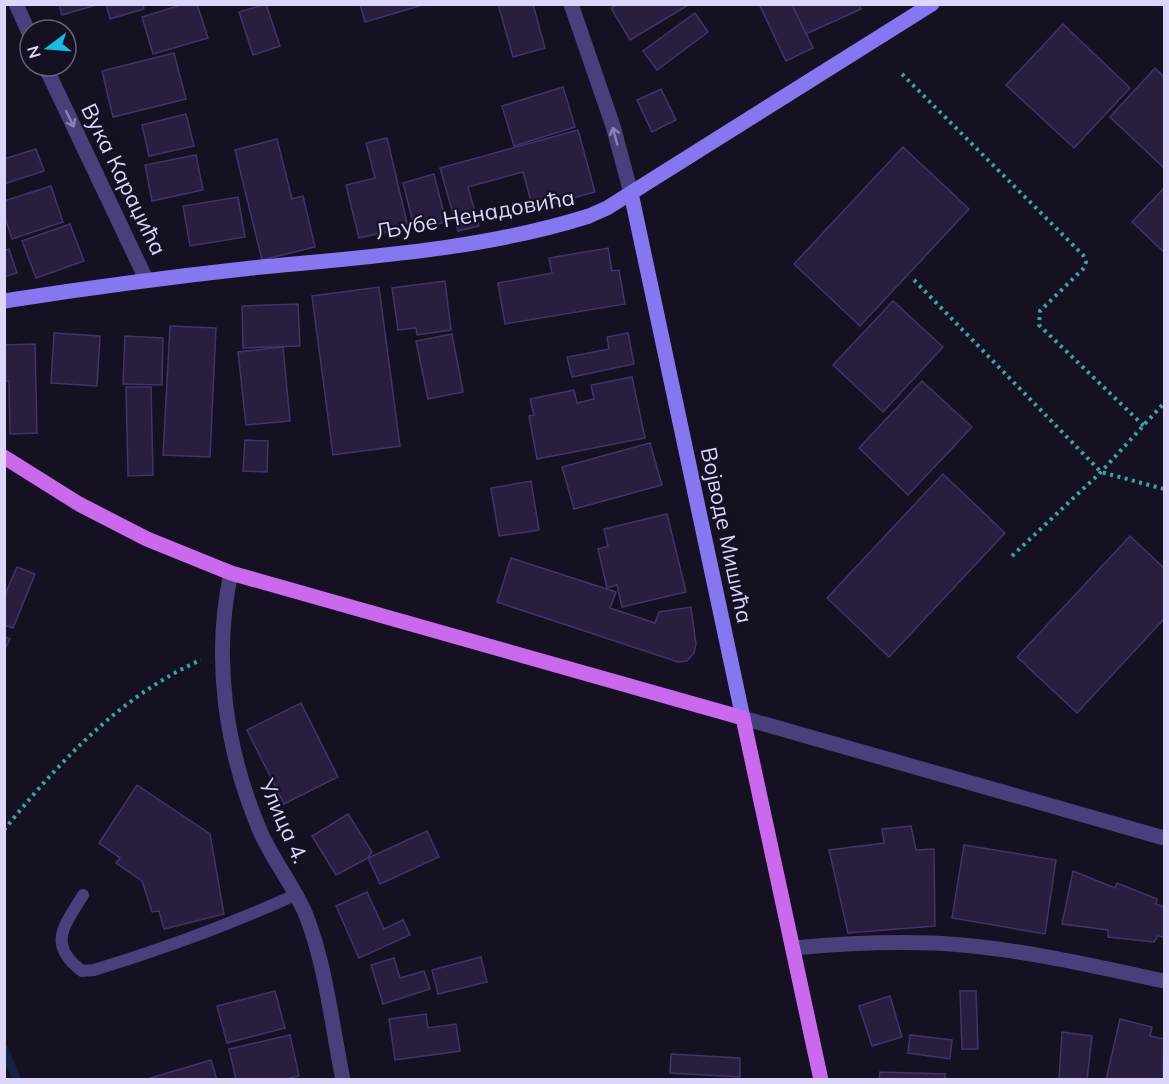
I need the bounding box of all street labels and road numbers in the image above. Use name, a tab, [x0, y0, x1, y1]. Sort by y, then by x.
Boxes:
street label: Вука Караџића	[75, 99, 173, 259]
street label: Љубе Ненадовића	[373, 183, 577, 245]
street label: Војводе Мишића	[695, 444, 759, 626]
street label: Улица 4.	[253, 773, 315, 868]

